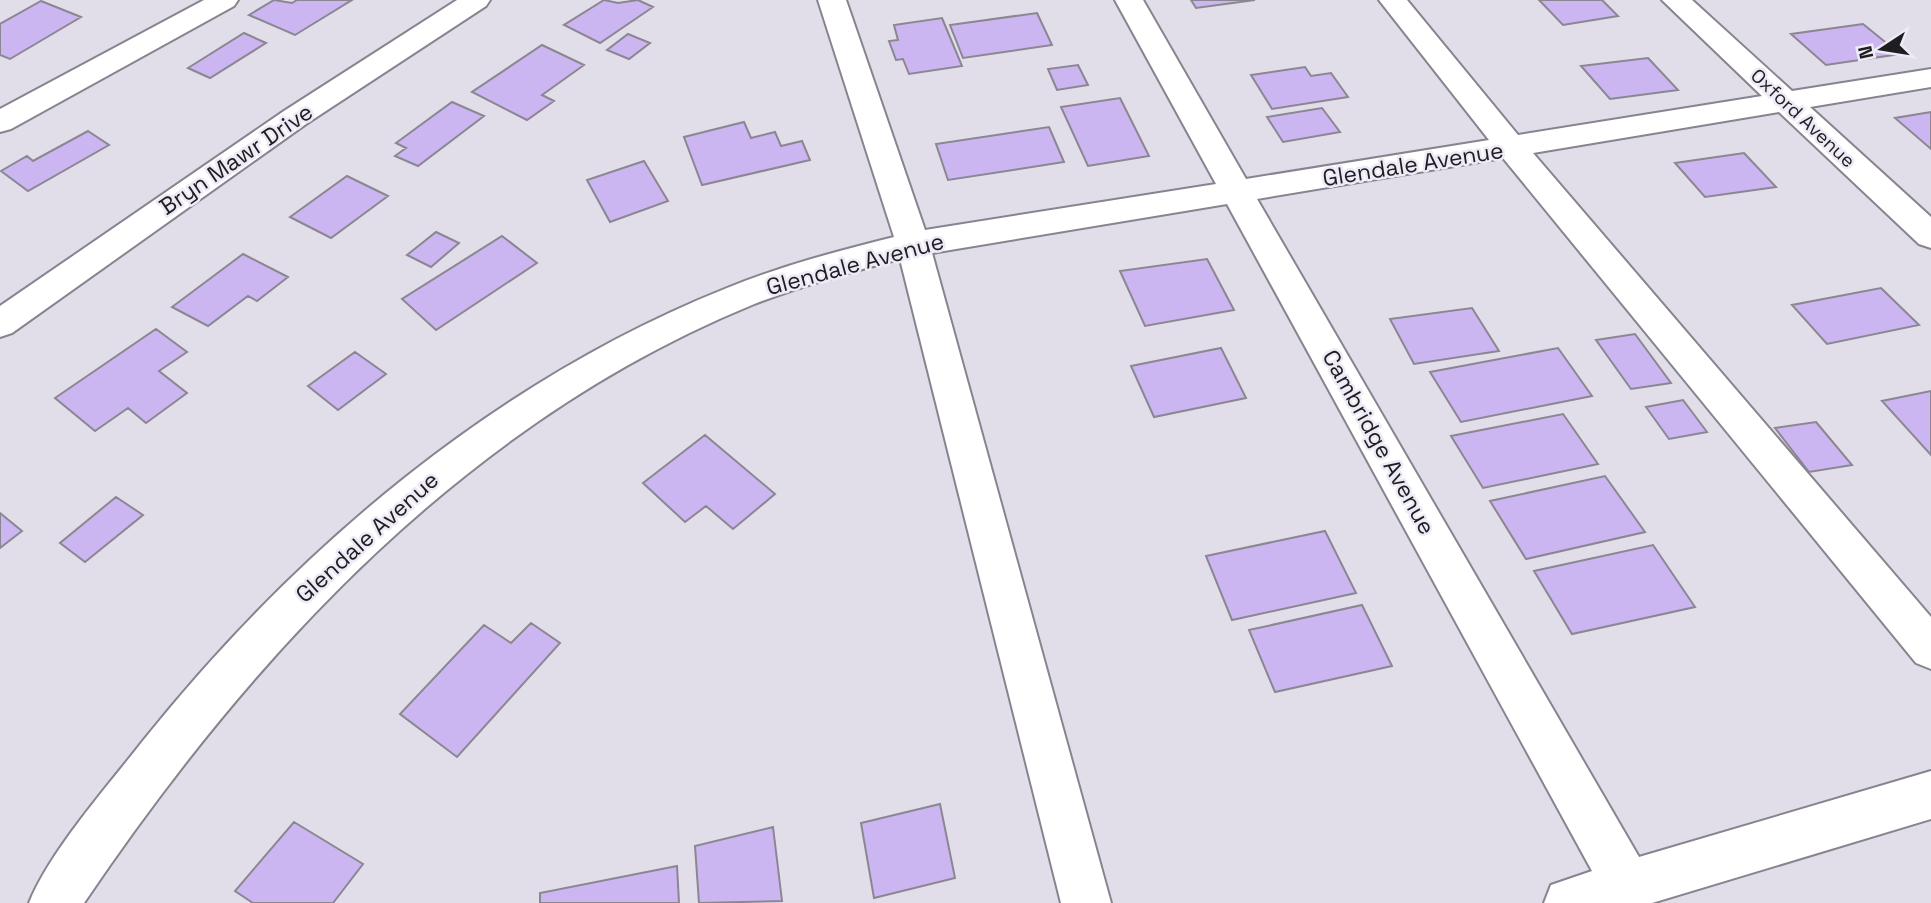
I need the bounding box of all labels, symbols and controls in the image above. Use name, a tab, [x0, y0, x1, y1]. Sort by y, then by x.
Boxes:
north arrow	[1847, 14, 1917, 84]
text: N	[1852, 44, 1879, 61]
street label: Oxford Avenue	[1745, 63, 1861, 173]
street label: Bryn Mawr Drive	[153, 97, 319, 221]
street label: Glendale Avenue	[1320, 135, 1506, 193]
street label: Glendale Avenue	[763, 226, 947, 302]
street label: Cambridge Avenue	[1316, 344, 1442, 540]
street label: Glendale Avenue	[289, 465, 445, 609]

